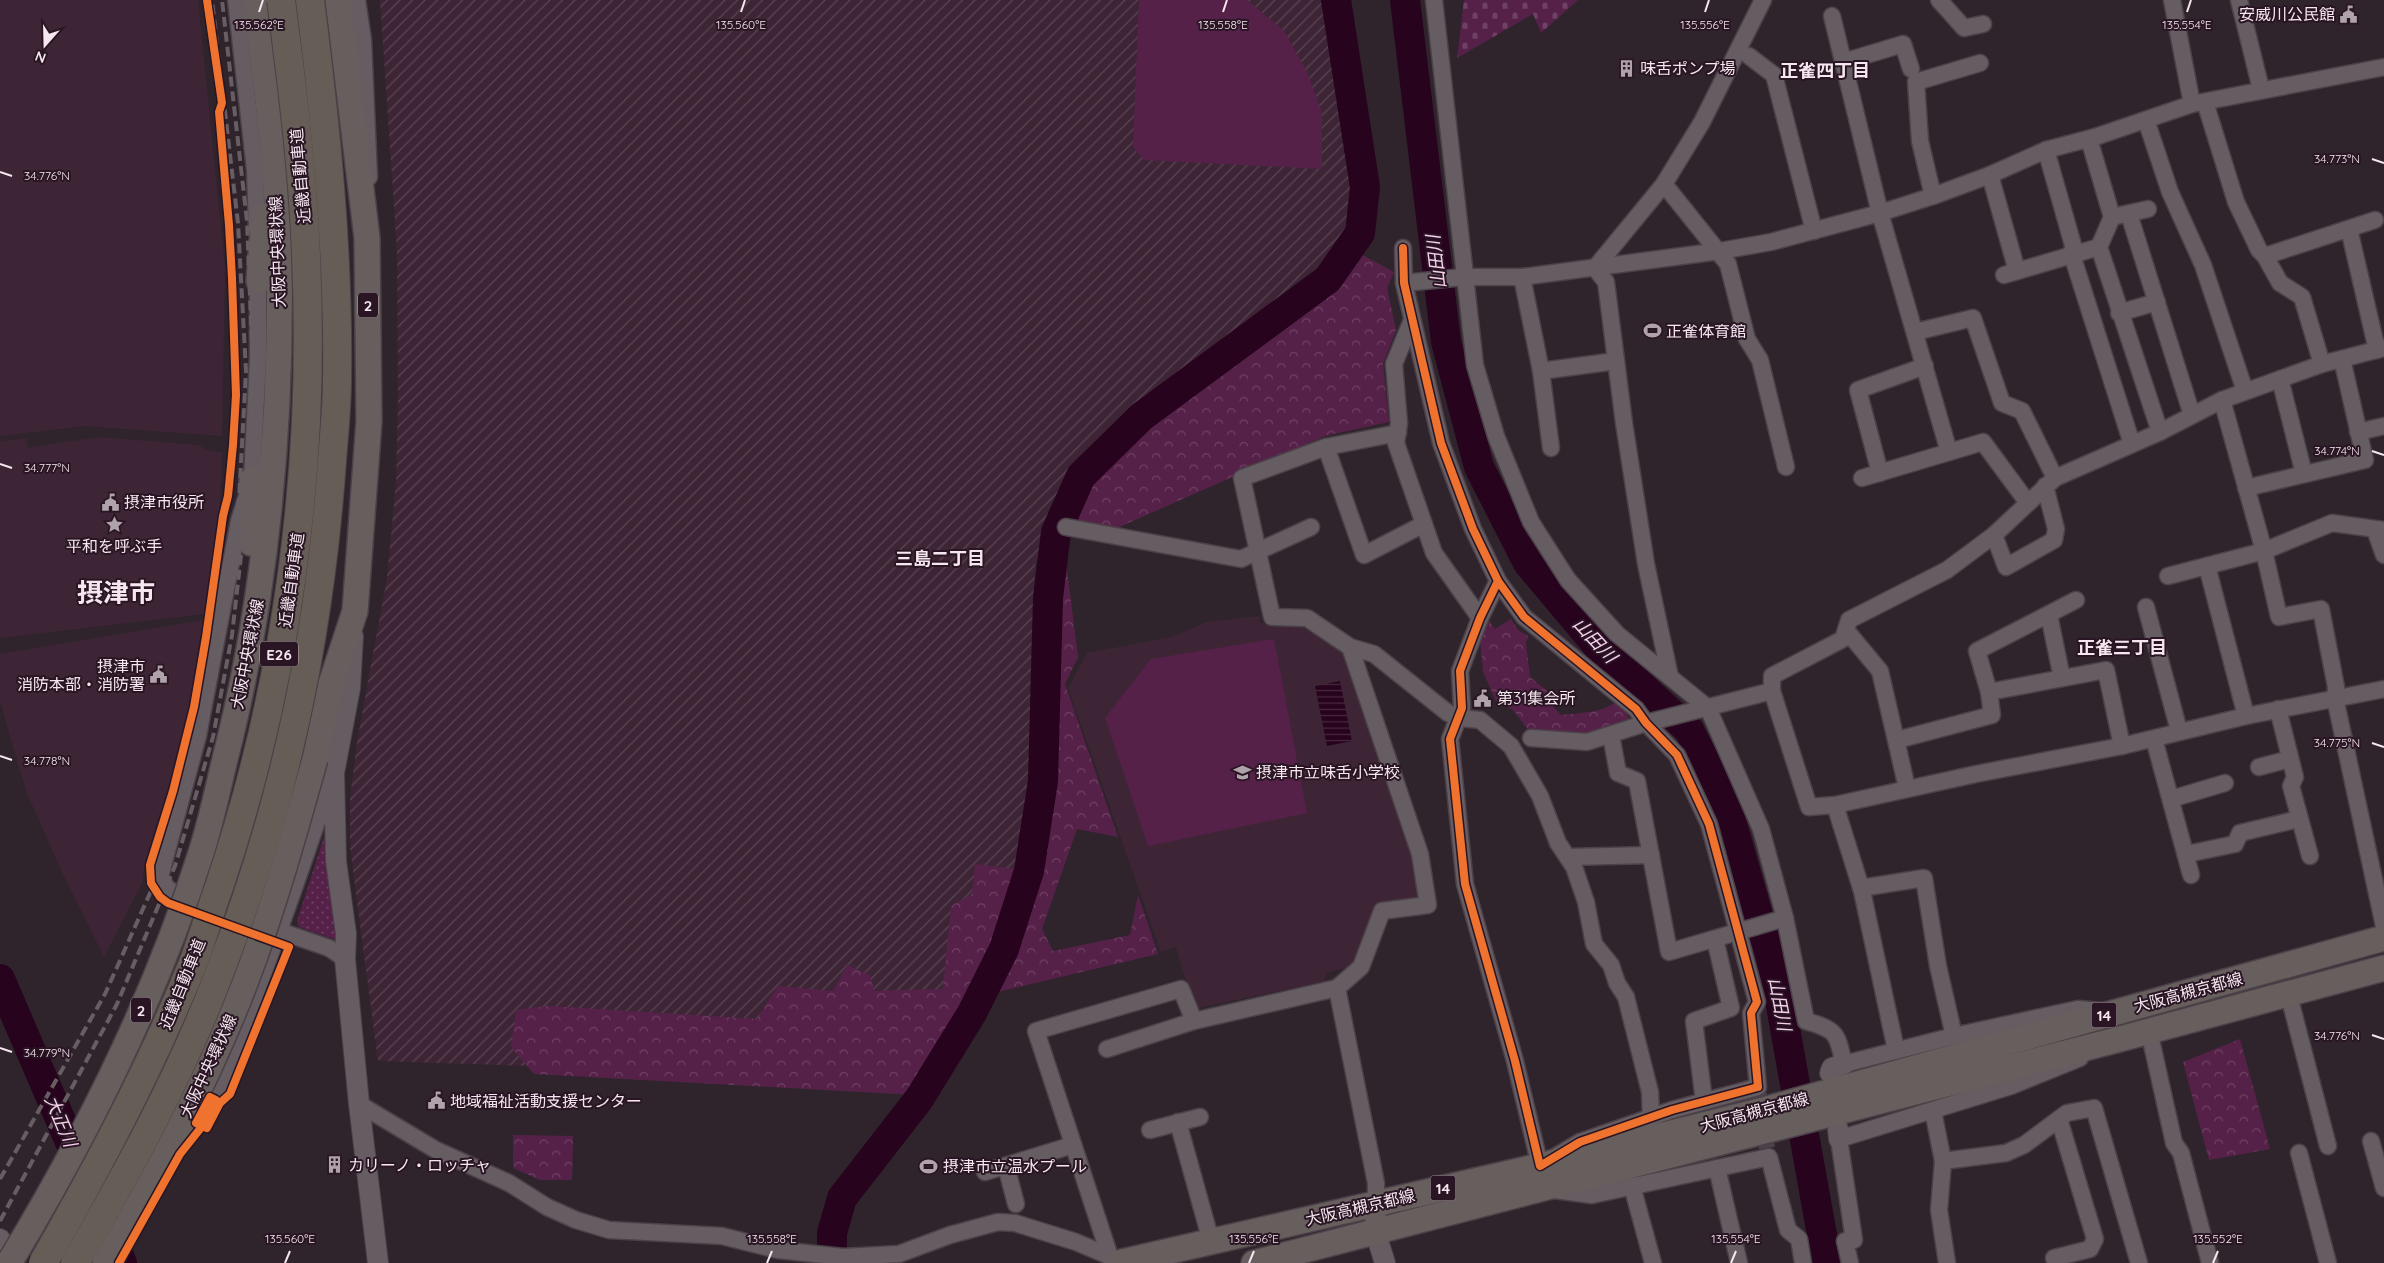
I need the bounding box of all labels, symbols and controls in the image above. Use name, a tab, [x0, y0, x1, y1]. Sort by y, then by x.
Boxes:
place label: 安威川公民館	[2239, 4, 2335, 24]
public building icon: 安威川公民館	[2339, 4, 2359, 24]
text: 135.562°E	[234, 17, 284, 32]
text: 135.560°E	[716, 17, 766, 32]
text: 135.558°E	[1198, 17, 1248, 32]
text: 135.556°E	[1680, 17, 1730, 32]
text: 135.554°E	[2162, 17, 2212, 32]
north arrow	[20, 20, 70, 70]
text: N	[33, 47, 48, 67]
building icon: 味舌ポンプ場	[1616, 58, 1636, 78]
place label: 味舌ポンプ場	[1640, 58, 1736, 78]
district label: 正雀四丁目	[1780, 59, 1870, 82]
street label: 近畿自動車道	[286, 127, 314, 225]
text: 34.773°N	[2314, 151, 2360, 166]
text: 34.776°N	[24, 168, 70, 183]
street label: 大阪中央環状線	[265, 196, 289, 308]
water label: 山田川	[1421, 232, 1451, 290]
road number: 2	[358, 292, 378, 318]
sports icon: 正雀体育館	[1642, 321, 1662, 341]
place label: 正雀体育館	[1666, 321, 1746, 341]
text: 34.774°N	[2314, 443, 2360, 458]
text: 34.777°N	[24, 460, 70, 475]
public building icon: 摂津市役所	[100, 492, 120, 512]
place label: 摂津市役所	[124, 492, 204, 512]
place icon: 平和を呼ぶ手	[104, 514, 124, 534]
street label: 近畿自動車道	[274, 531, 308, 629]
place label: 平和を呼ぶ手	[66, 536, 162, 556]
district label: 三島二丁目	[895, 547, 985, 570]
district label: 摂津市	[77, 576, 155, 609]
street label: 大阪中央環状線	[226, 597, 268, 711]
water label: 山田川	[1568, 612, 1623, 669]
district label: 正雀三丁目	[2077, 636, 2167, 659]
road number: E26	[260, 642, 298, 666]
place label: 摂津市 消防本部・消防署	[17, 656, 145, 694]
public building icon: 摂津市 消防本部・消防署	[149, 665, 169, 685]
public building icon: 第31集会所	[1473, 688, 1493, 708]
place label: 第31集会所	[1497, 688, 1575, 708]
text: 34.775°N	[2314, 735, 2360, 750]
text: 34.778°N	[24, 753, 70, 768]
school or university icon: 摂津市立味舌小学校	[1232, 762, 1252, 782]
place label: 摂津市立味舌小学校	[1256, 762, 1400, 782]
street label: 近畿自動車道	[155, 936, 209, 1032]
street label: 大阪高槻京都線	[2131, 968, 2245, 1016]
water label: 山田川	[1764, 975, 1797, 1035]
road number: 2	[131, 998, 151, 1022]
road number: 14	[2092, 1002, 2116, 1028]
street label: 大阪中央環状線	[175, 1011, 241, 1121]
text: 34.776°N	[2314, 1028, 2360, 1043]
text: 34.779°N	[24, 1045, 70, 1060]
street label: 大阪高槻京都線	[1697, 1088, 1811, 1136]
public building icon: 地域福祉活動支援センター	[426, 1091, 446, 1111]
place label: 地域福祉活動支援センター	[450, 1091, 642, 1111]
water label: 大正川	[40, 1092, 83, 1152]
building icon: カリーノ・ロッチャ	[324, 1155, 344, 1175]
place label: カリーノ・ロッチャ	[348, 1155, 491, 1175]
sports icon: 摂津市立温水プール	[919, 1156, 939, 1176]
place label: 摂津市立温水プール	[943, 1156, 1087, 1176]
road number: 14	[1430, 1176, 1456, 1200]
street label: 大阪高槻京都線	[1303, 1185, 1417, 1229]
text: 135.560°E	[265, 1231, 315, 1246]
text: 135.558°E	[747, 1231, 797, 1246]
text: 135.556°E	[1229, 1231, 1279, 1246]
text: 135.554°E	[1711, 1231, 1761, 1246]
text: 135.552°E	[2193, 1231, 2243, 1246]

